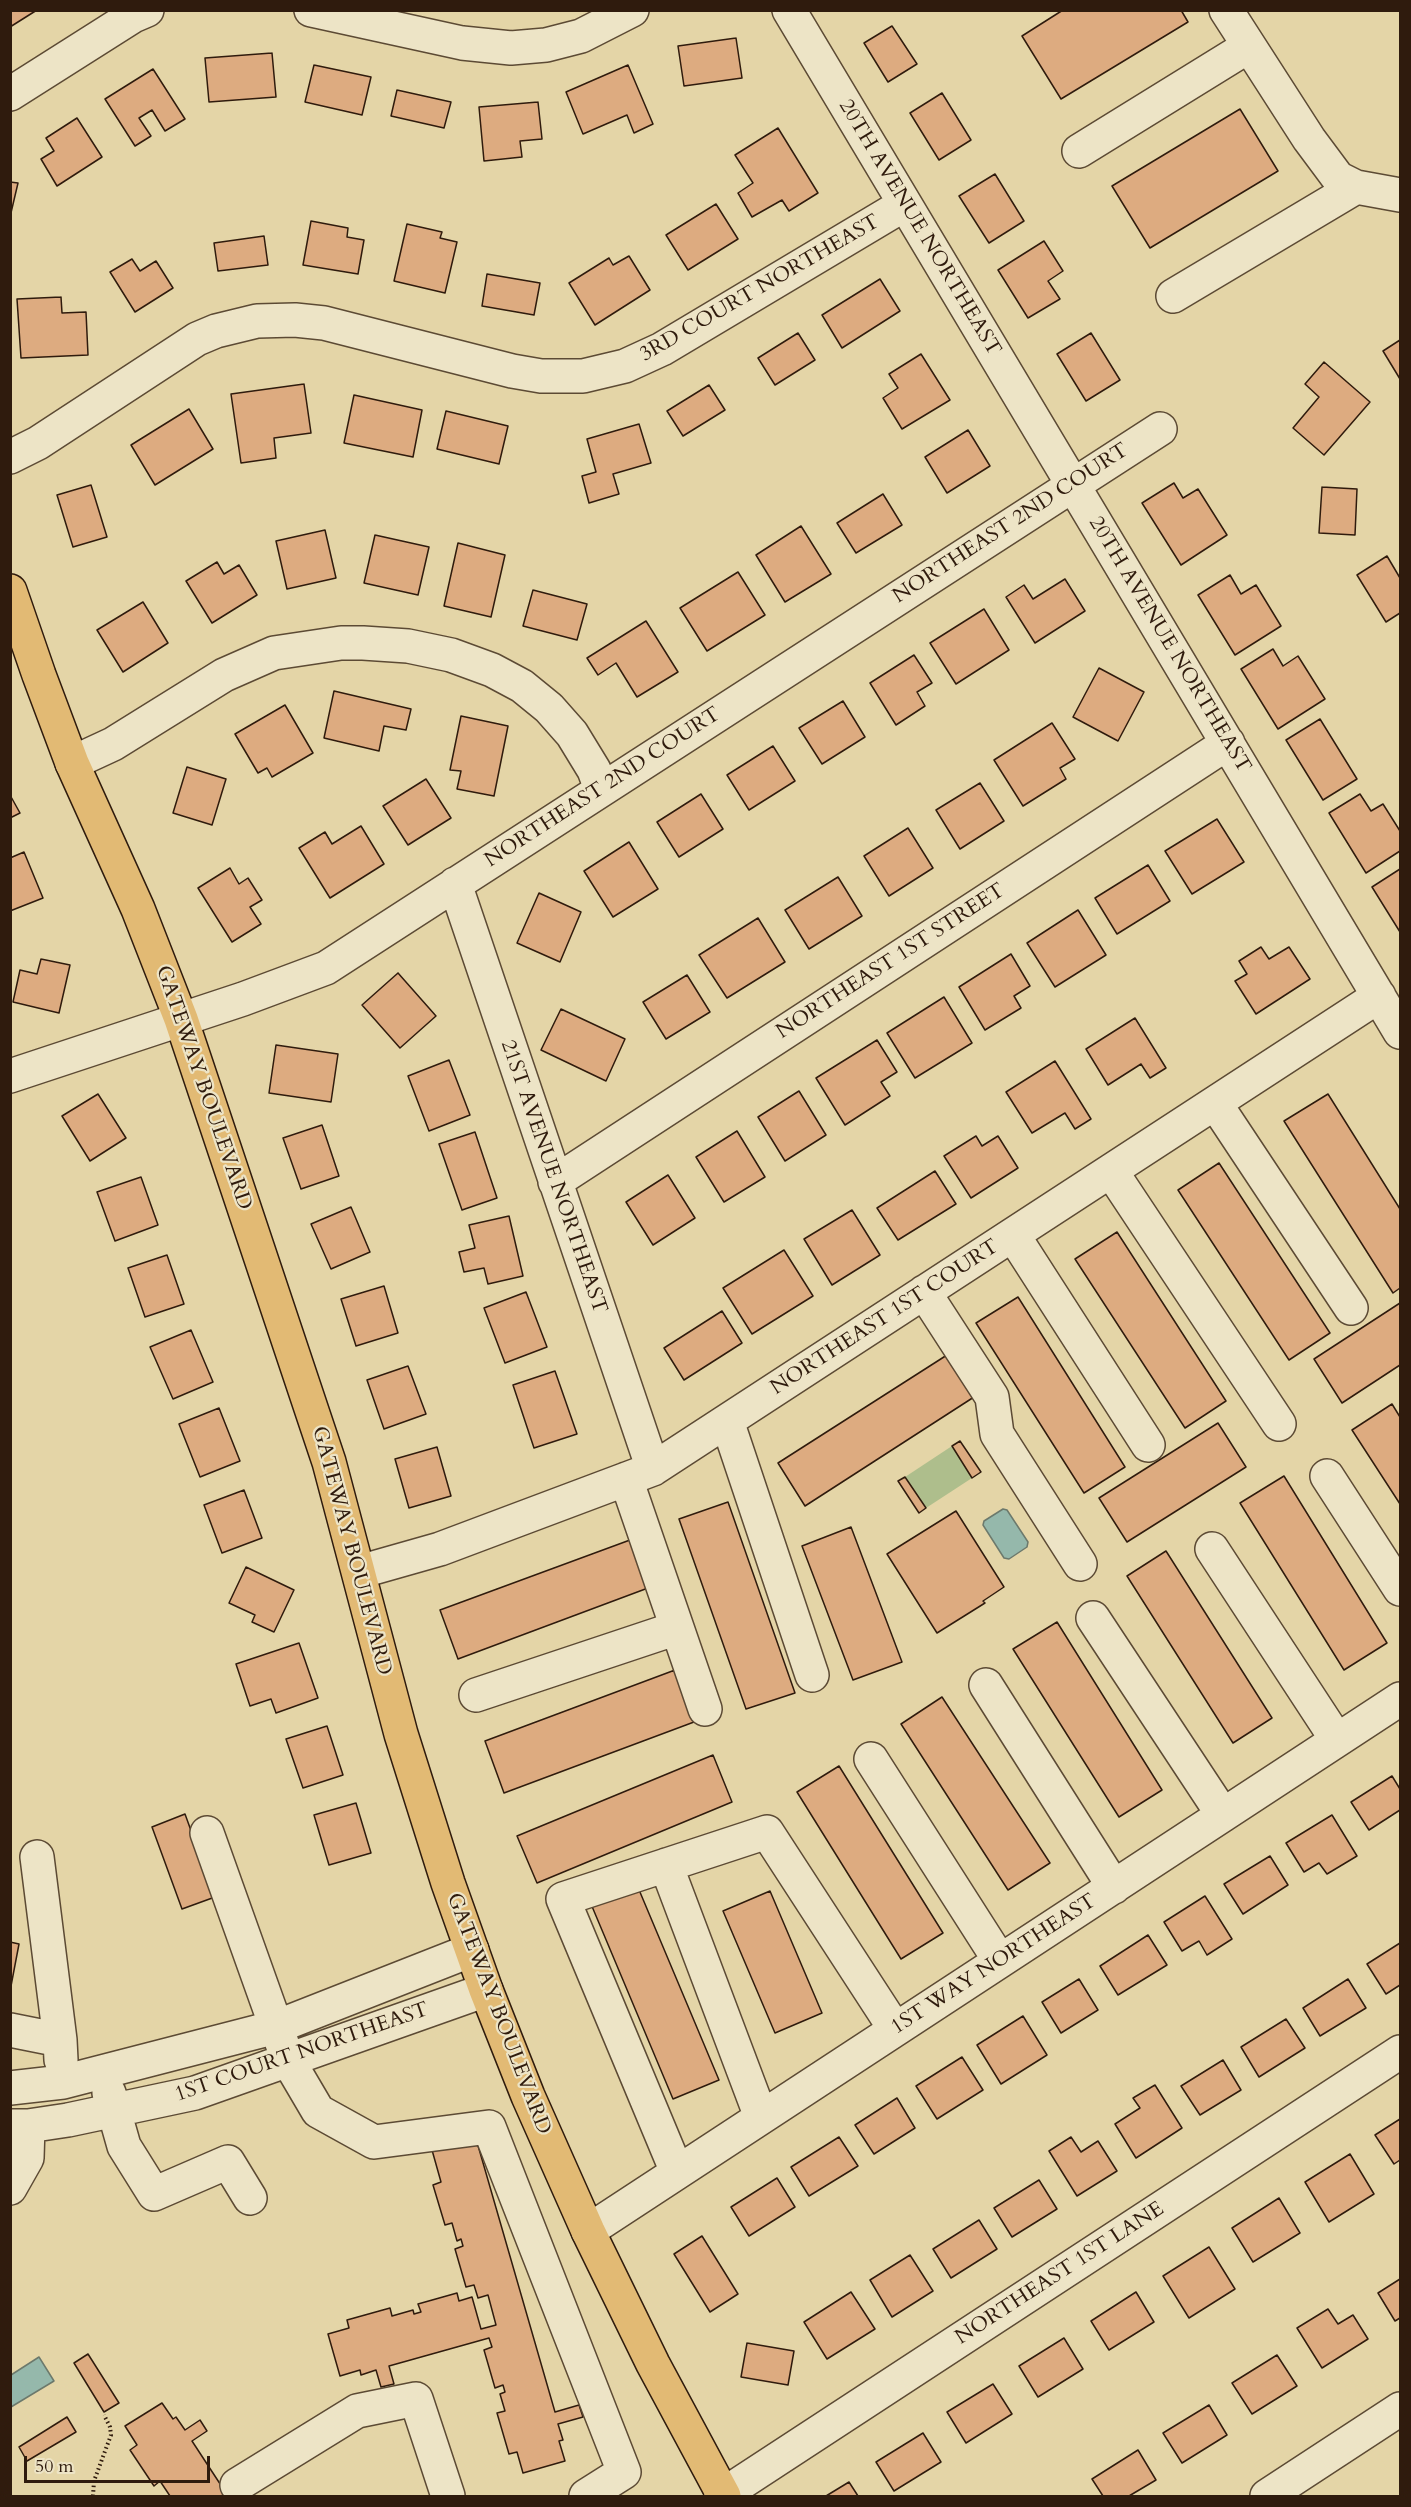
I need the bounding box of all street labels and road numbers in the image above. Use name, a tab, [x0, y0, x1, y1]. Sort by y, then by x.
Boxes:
street label: 20TH AVENUE NORTHEAST	[832, 95, 1006, 361]
street label: 3RD COURT NORTHEAST	[636, 210, 884, 368]
street label: NORTHEAST 2ND COURT	[889, 438, 1133, 610]
street label: 20TH AVENUE NORTHEAST	[1082, 512, 1256, 778]
street label: NORTHEAST 2ND COURT	[481, 702, 725, 874]
street label: NORTHEAST 1ST STREET	[772, 879, 1010, 1045]
street label: GATEWAY BOULEVARD	[149, 963, 257, 1213]
street label: 21ST AVENUE NORTHEAST	[494, 1037, 612, 1317]
street label: NORTHEAST 1ST COURT	[766, 1235, 1004, 1401]
street label: GATEWAY BOULEVARD	[306, 1424, 396, 1678]
street label: 1ST WAY NORTHEAST	[887, 1889, 1101, 2041]
street label: GATEWAY BOULEVARD	[440, 1890, 556, 2138]
street label: 1ST COURT NORTHEAST	[172, 1998, 432, 2108]
street label: NORTHEAST 1ST LANE	[951, 2197, 1169, 2351]

